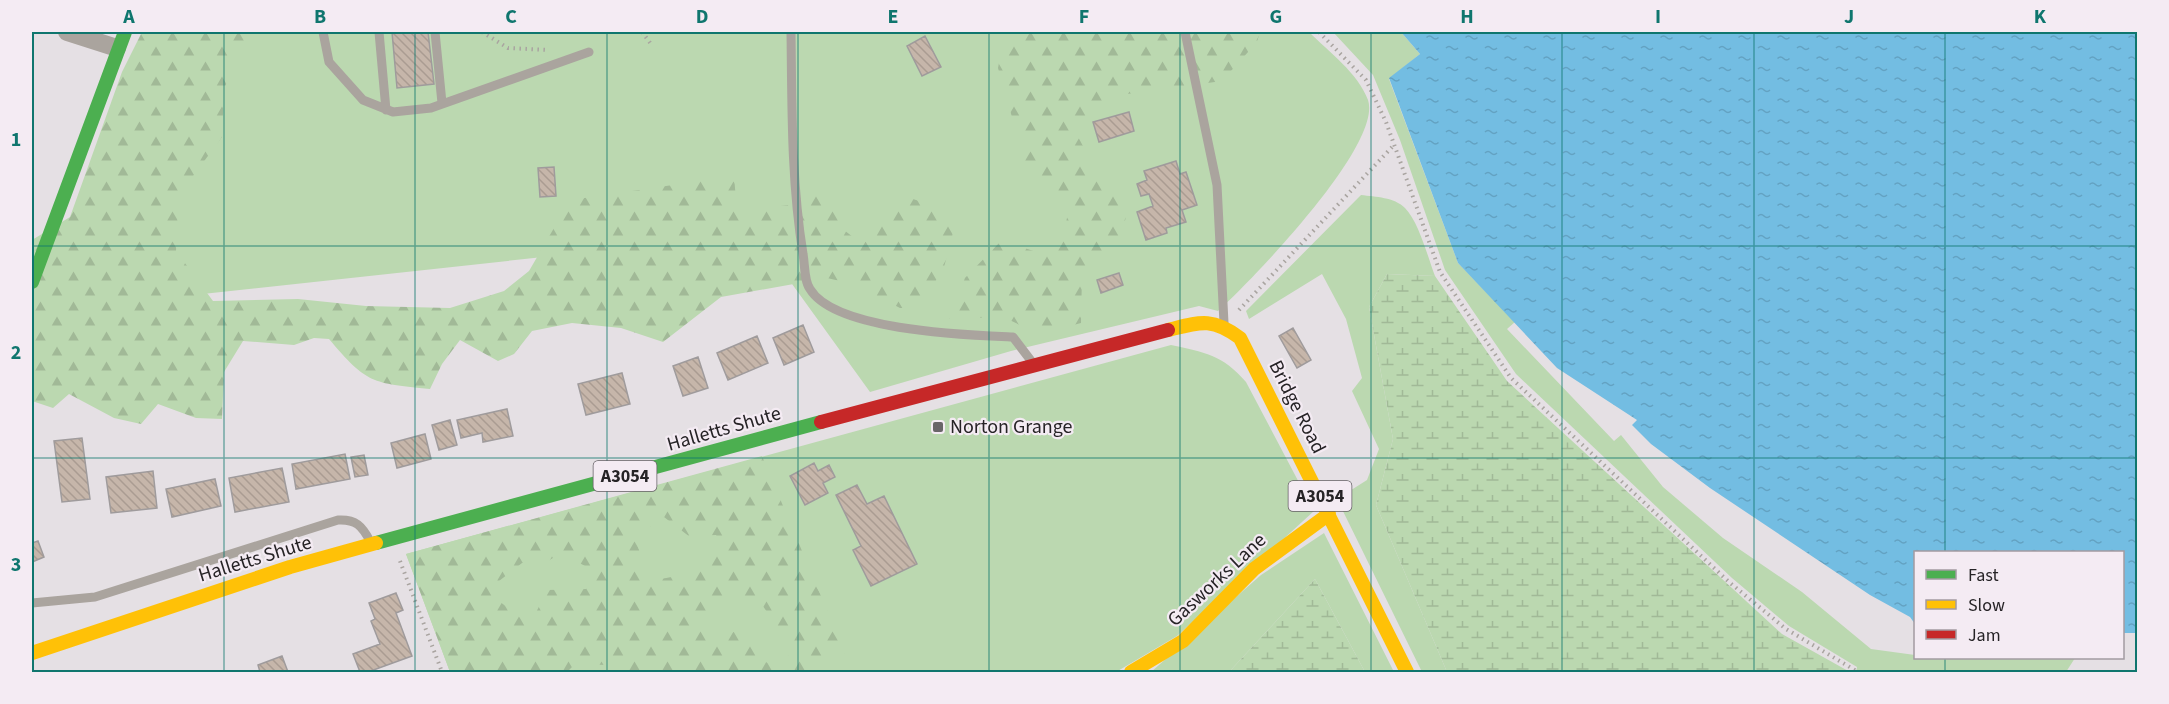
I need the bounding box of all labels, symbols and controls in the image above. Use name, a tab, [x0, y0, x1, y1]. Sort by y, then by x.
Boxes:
text: A	[122, 3, 135, 31]
text: B	[314, 3, 326, 31]
text: C	[505, 3, 517, 31]
text: D	[696, 3, 708, 31]
text: E	[888, 3, 898, 31]
text: F	[1079, 3, 1089, 31]
text: G	[1270, 3, 1282, 31]
text: H	[1460, 3, 1474, 31]
text: I	[1655, 3, 1661, 31]
text: J	[1844, 3, 1854, 31]
text: K	[2034, 3, 2047, 31]
text: 1	[11, 126, 21, 154]
text: 2	[11, 339, 21, 367]
street label: Bridge Road	[1262, 355, 1332, 459]
street label: Halletts Shute	[664, 399, 784, 459]
place label: Norton Grange	[950, 413, 1073, 441]
marker: Norton Grange	[931, 420, 945, 434]
road number: A3054	[594, 461, 656, 491]
road number: A3054	[1288, 481, 1352, 511]
street label: Gasworks Lane	[1161, 527, 1273, 633]
street label: Halletts Shute	[195, 528, 315, 590]
text: 3	[11, 551, 21, 579]
legend	[1914, 551, 2124, 659]
text: Fast	[1968, 563, 1999, 588]
text: Slow	[1968, 593, 2005, 618]
text: Jam	[1968, 623, 2001, 648]

